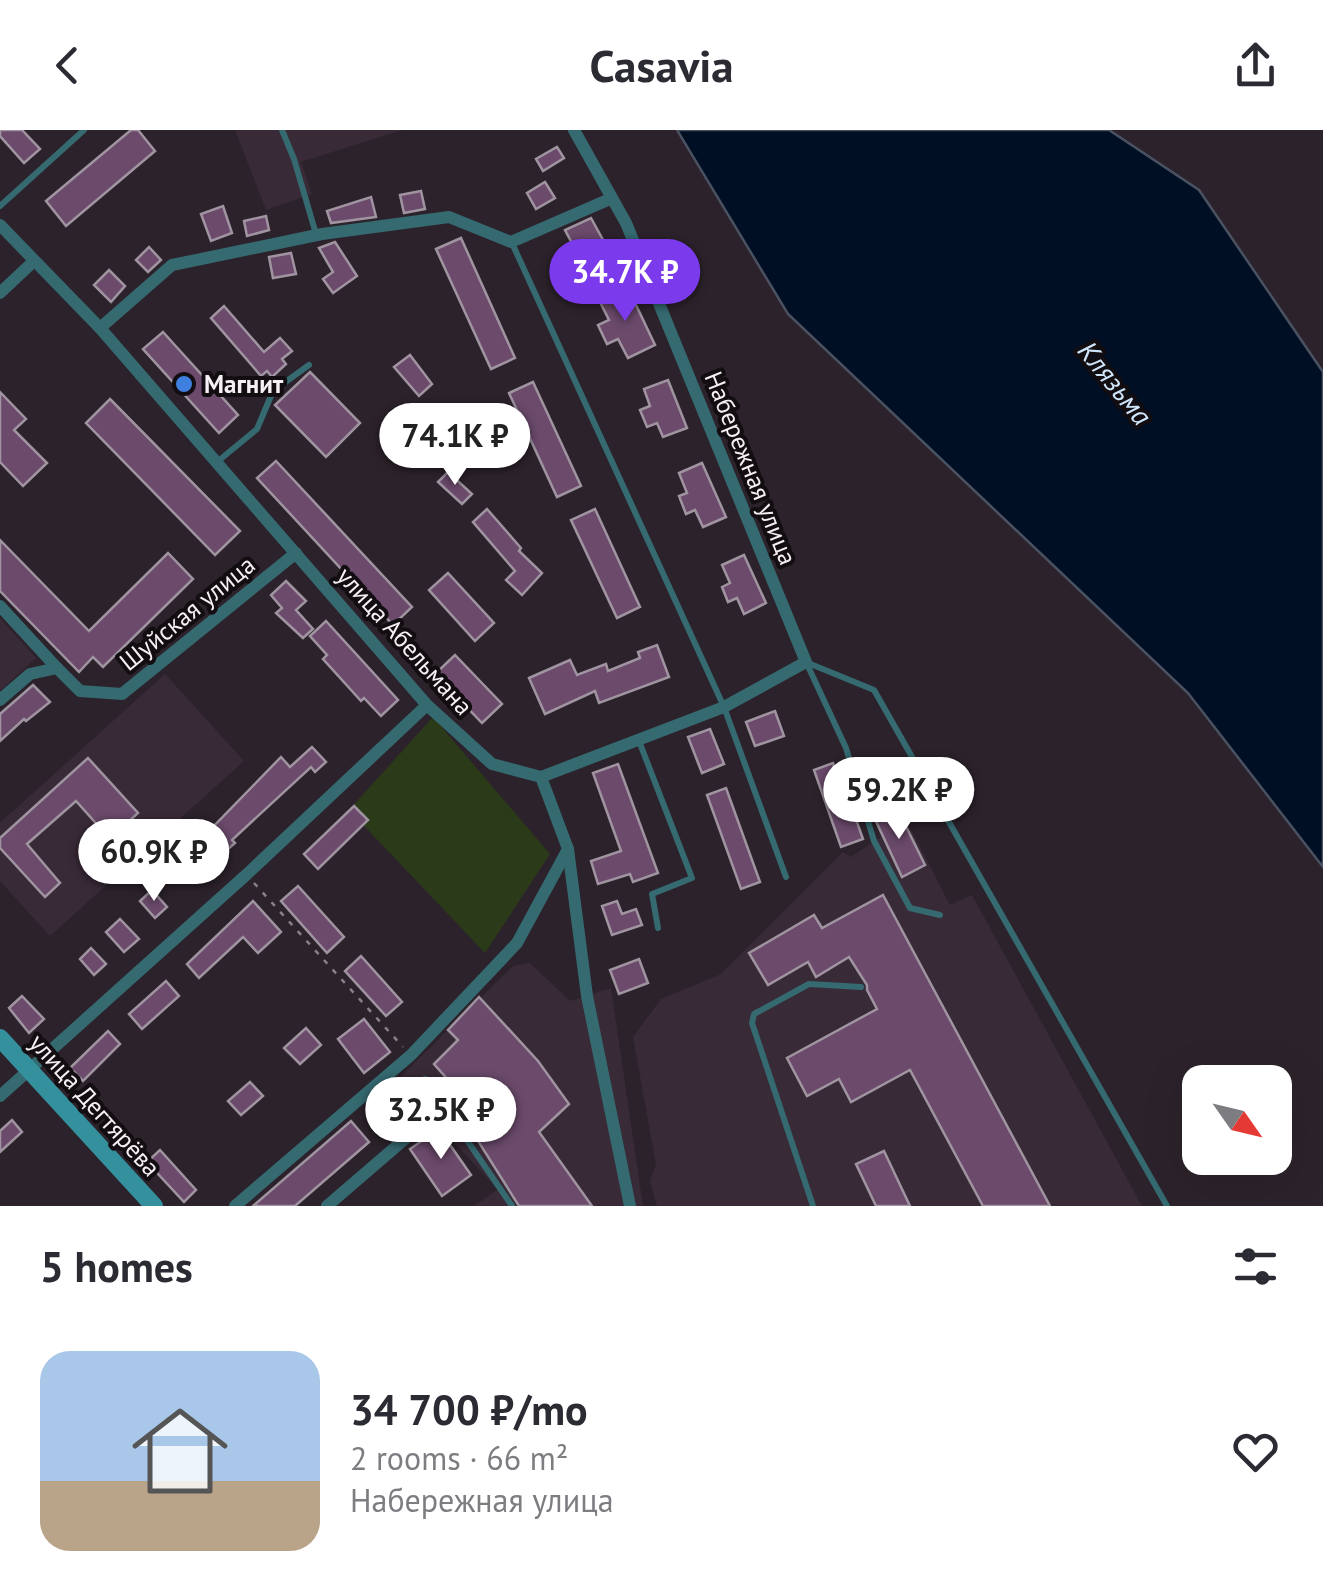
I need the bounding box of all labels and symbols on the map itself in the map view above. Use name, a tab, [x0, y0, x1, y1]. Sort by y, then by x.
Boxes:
pin: 34.7K ₽	[533, 239, 717, 324]
water label: Клязьма	[1070, 333, 1161, 433]
street label: Набережная улица	[698, 367, 804, 569]
place label: Магнит	[204, 368, 284, 400]
marker: Магнит	[173, 373, 195, 395]
pin: 74.1K ₽	[363, 403, 547, 488]
street label: Шуйская улица	[113, 549, 261, 677]
street label: улица Абельмана	[330, 560, 480, 722]
pin: 59.2K ₽	[807, 757, 991, 842]
pin: 60.9K ₽	[62, 819, 246, 904]
street label: улица Дегтярёва	[23, 1027, 167, 1183]
north arrow	[1182, 1065, 1292, 1175]
pin: 32.5K ₽	[349, 1077, 533, 1162]

